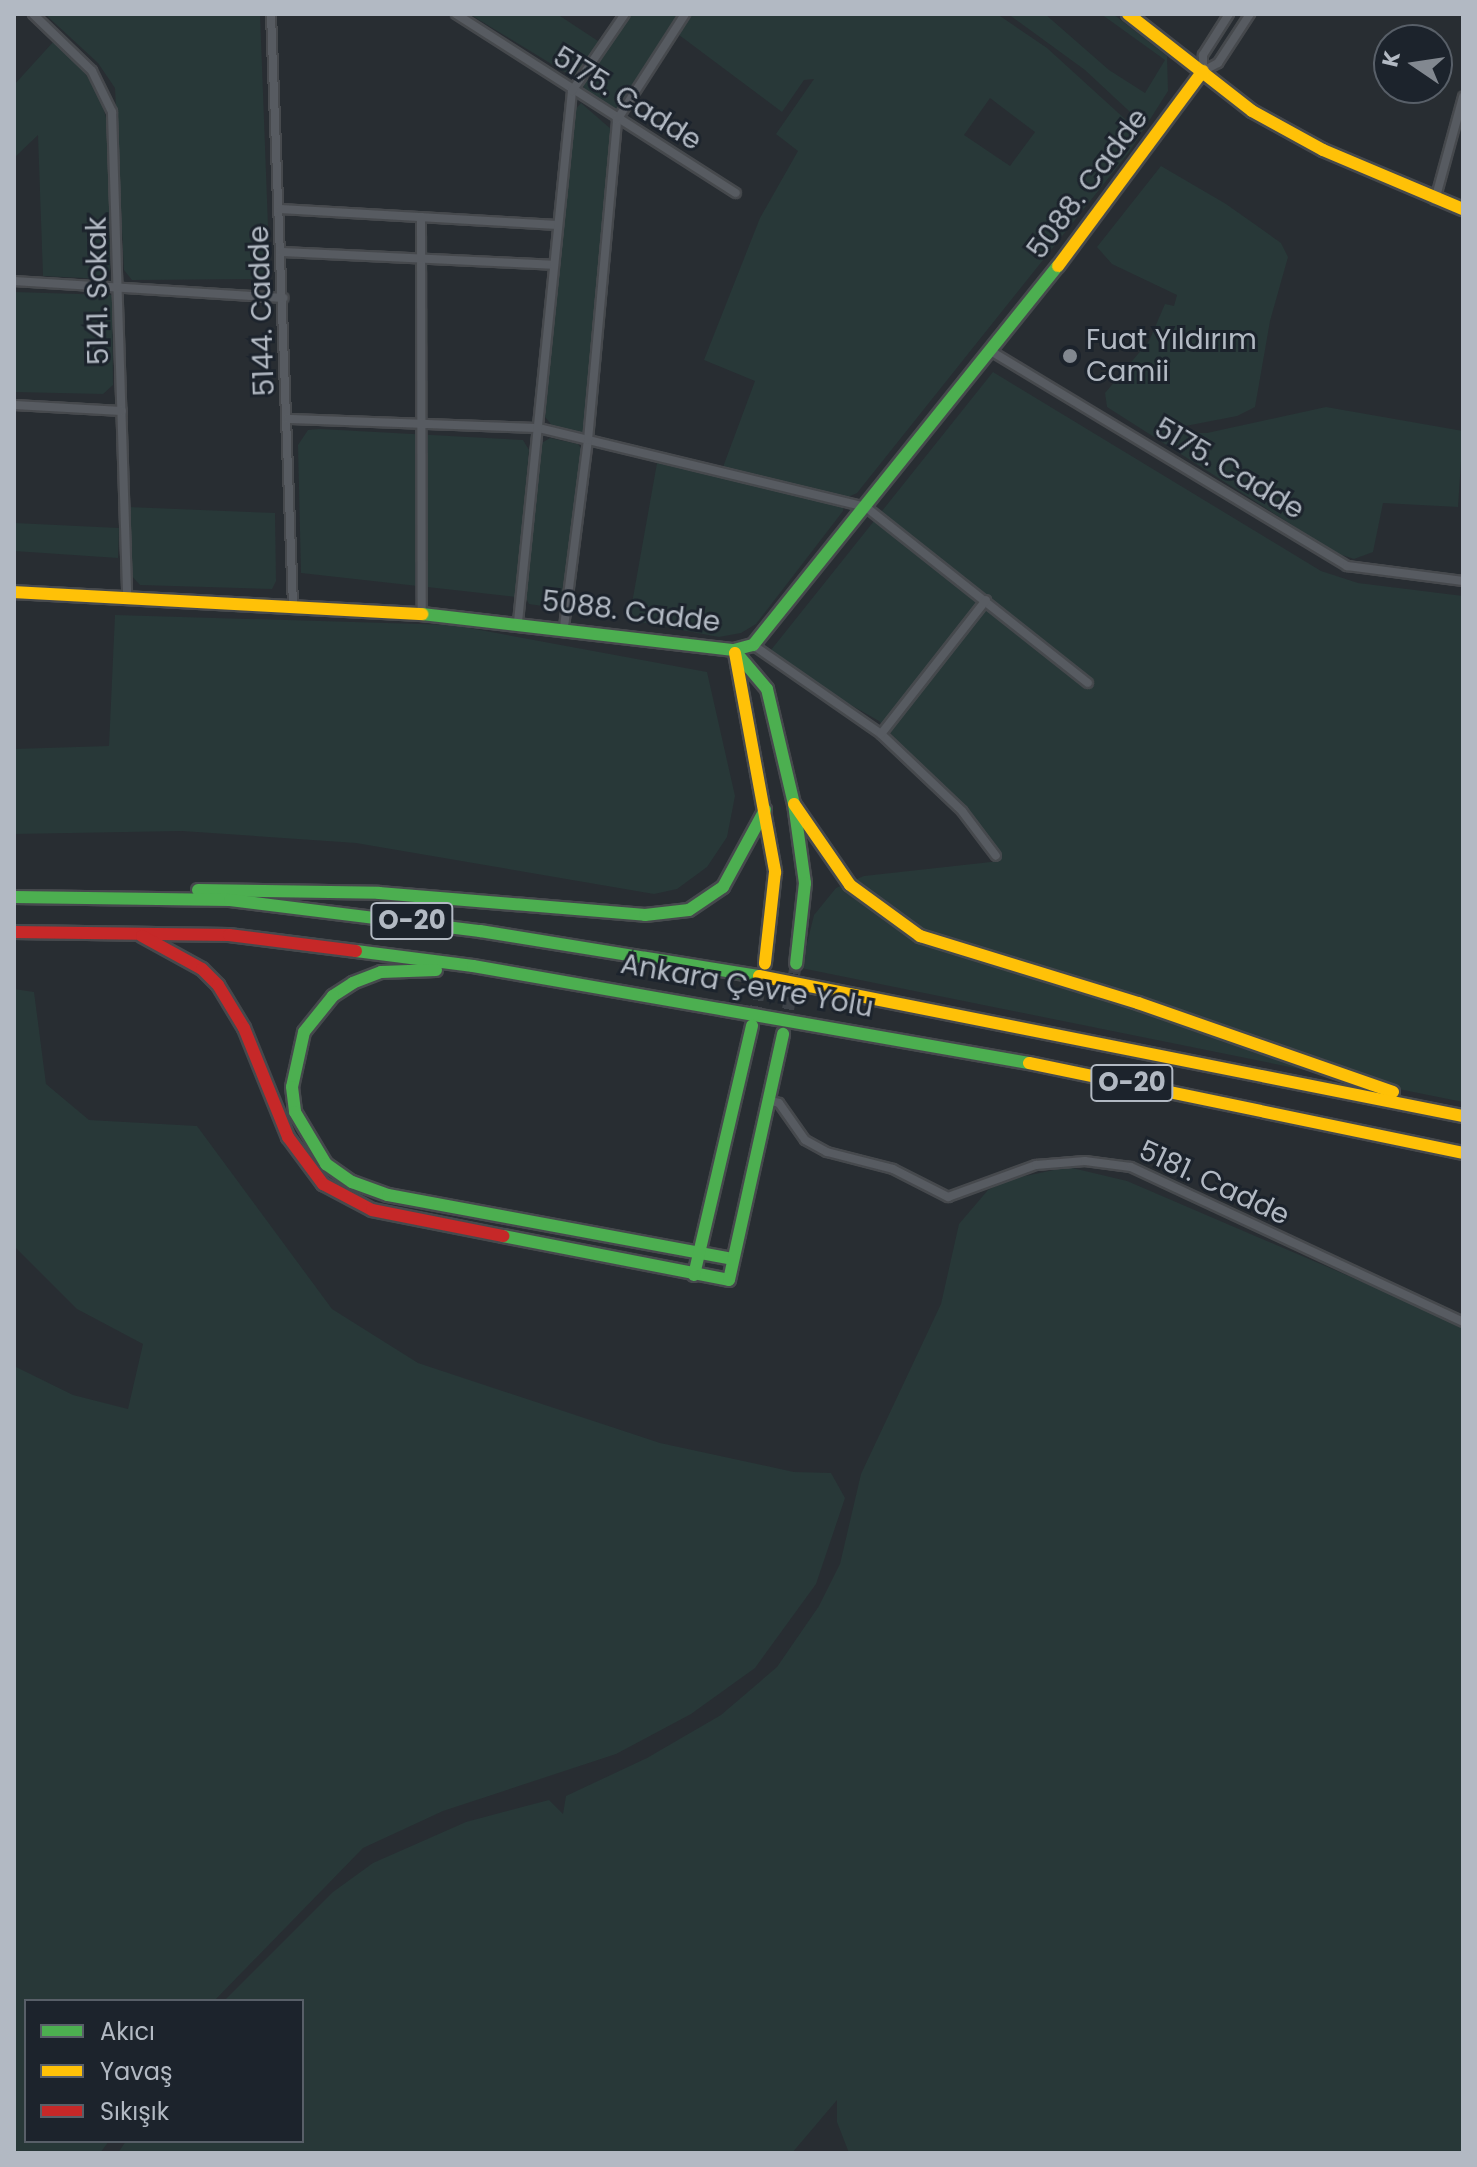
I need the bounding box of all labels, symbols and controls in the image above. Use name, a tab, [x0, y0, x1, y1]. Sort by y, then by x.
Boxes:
north arrow	[1373, 24, 1453, 104]
street label: 5175. Cadde	[547, 40, 707, 158]
text: K	[1374, 48, 1408, 70]
street label: 5088. Cadde	[1021, 102, 1155, 266]
street label: 5141. Sokak	[80, 216, 116, 366]
street label: 5144. Cadde	[242, 225, 282, 397]
place label: Fuat Yıldırım Camii	[1086, 323, 1257, 389]
marker: Fuat Yıldırım Camii	[1061, 347, 1079, 365]
street label: 5175. Cadde	[1148, 411, 1310, 527]
street label: 5088. Cadde	[540, 584, 722, 640]
road number: O-20	[370, 899, 454, 943]
street label: Ankara Çevre Yolu	[618, 947, 876, 1025]
road number: O-20	[1090, 1061, 1174, 1105]
street label: 5181. Cadde	[1133, 1133, 1295, 1233]
legend	[24, 1999, 304, 2143]
text: Akıcı	[100, 2015, 155, 2048]
text: Yavaş	[100, 2055, 172, 2088]
text: Sıkışık	[100, 2095, 169, 2128]

